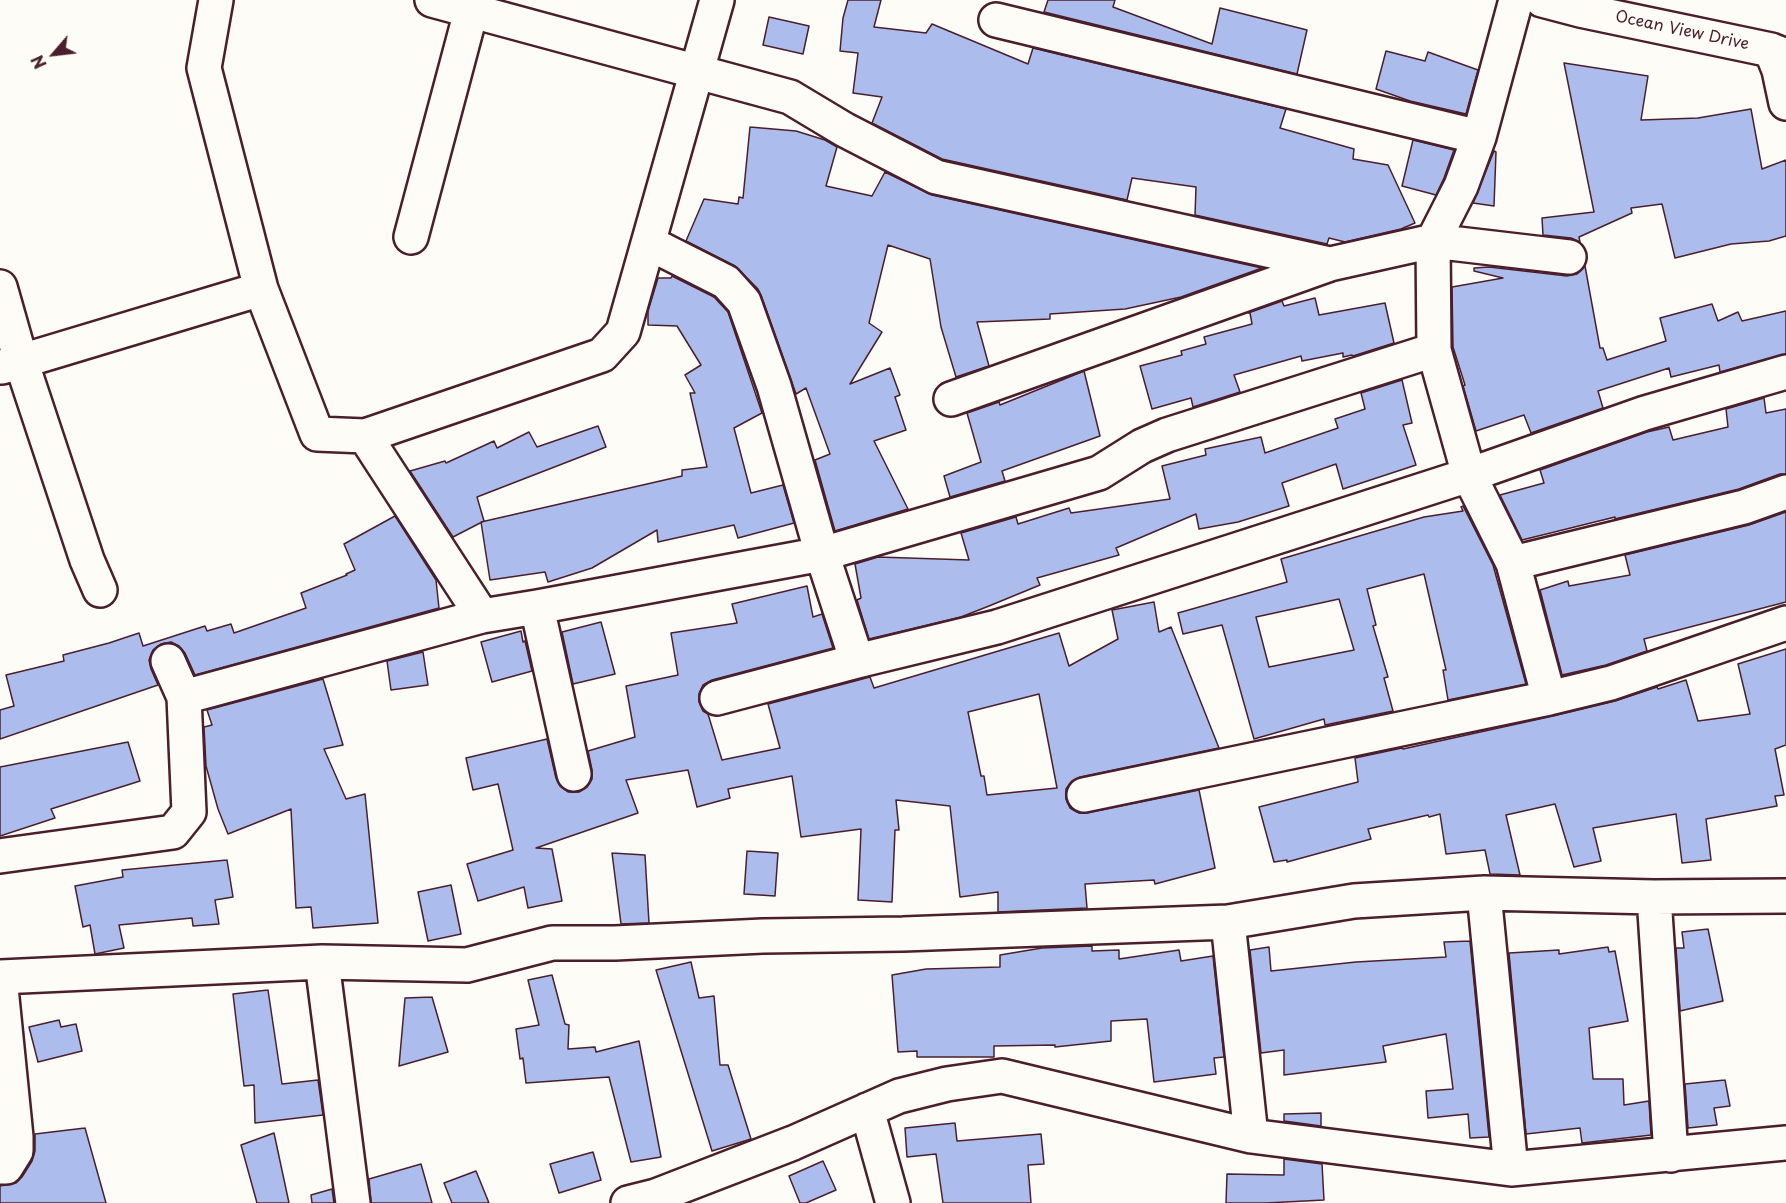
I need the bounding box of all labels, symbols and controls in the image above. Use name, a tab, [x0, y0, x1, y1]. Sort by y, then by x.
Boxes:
street label: Ocean View Drive	[1613, 7, 1751, 55]
north arrow	[24, 24, 84, 84]
text: N	[25, 51, 52, 74]

